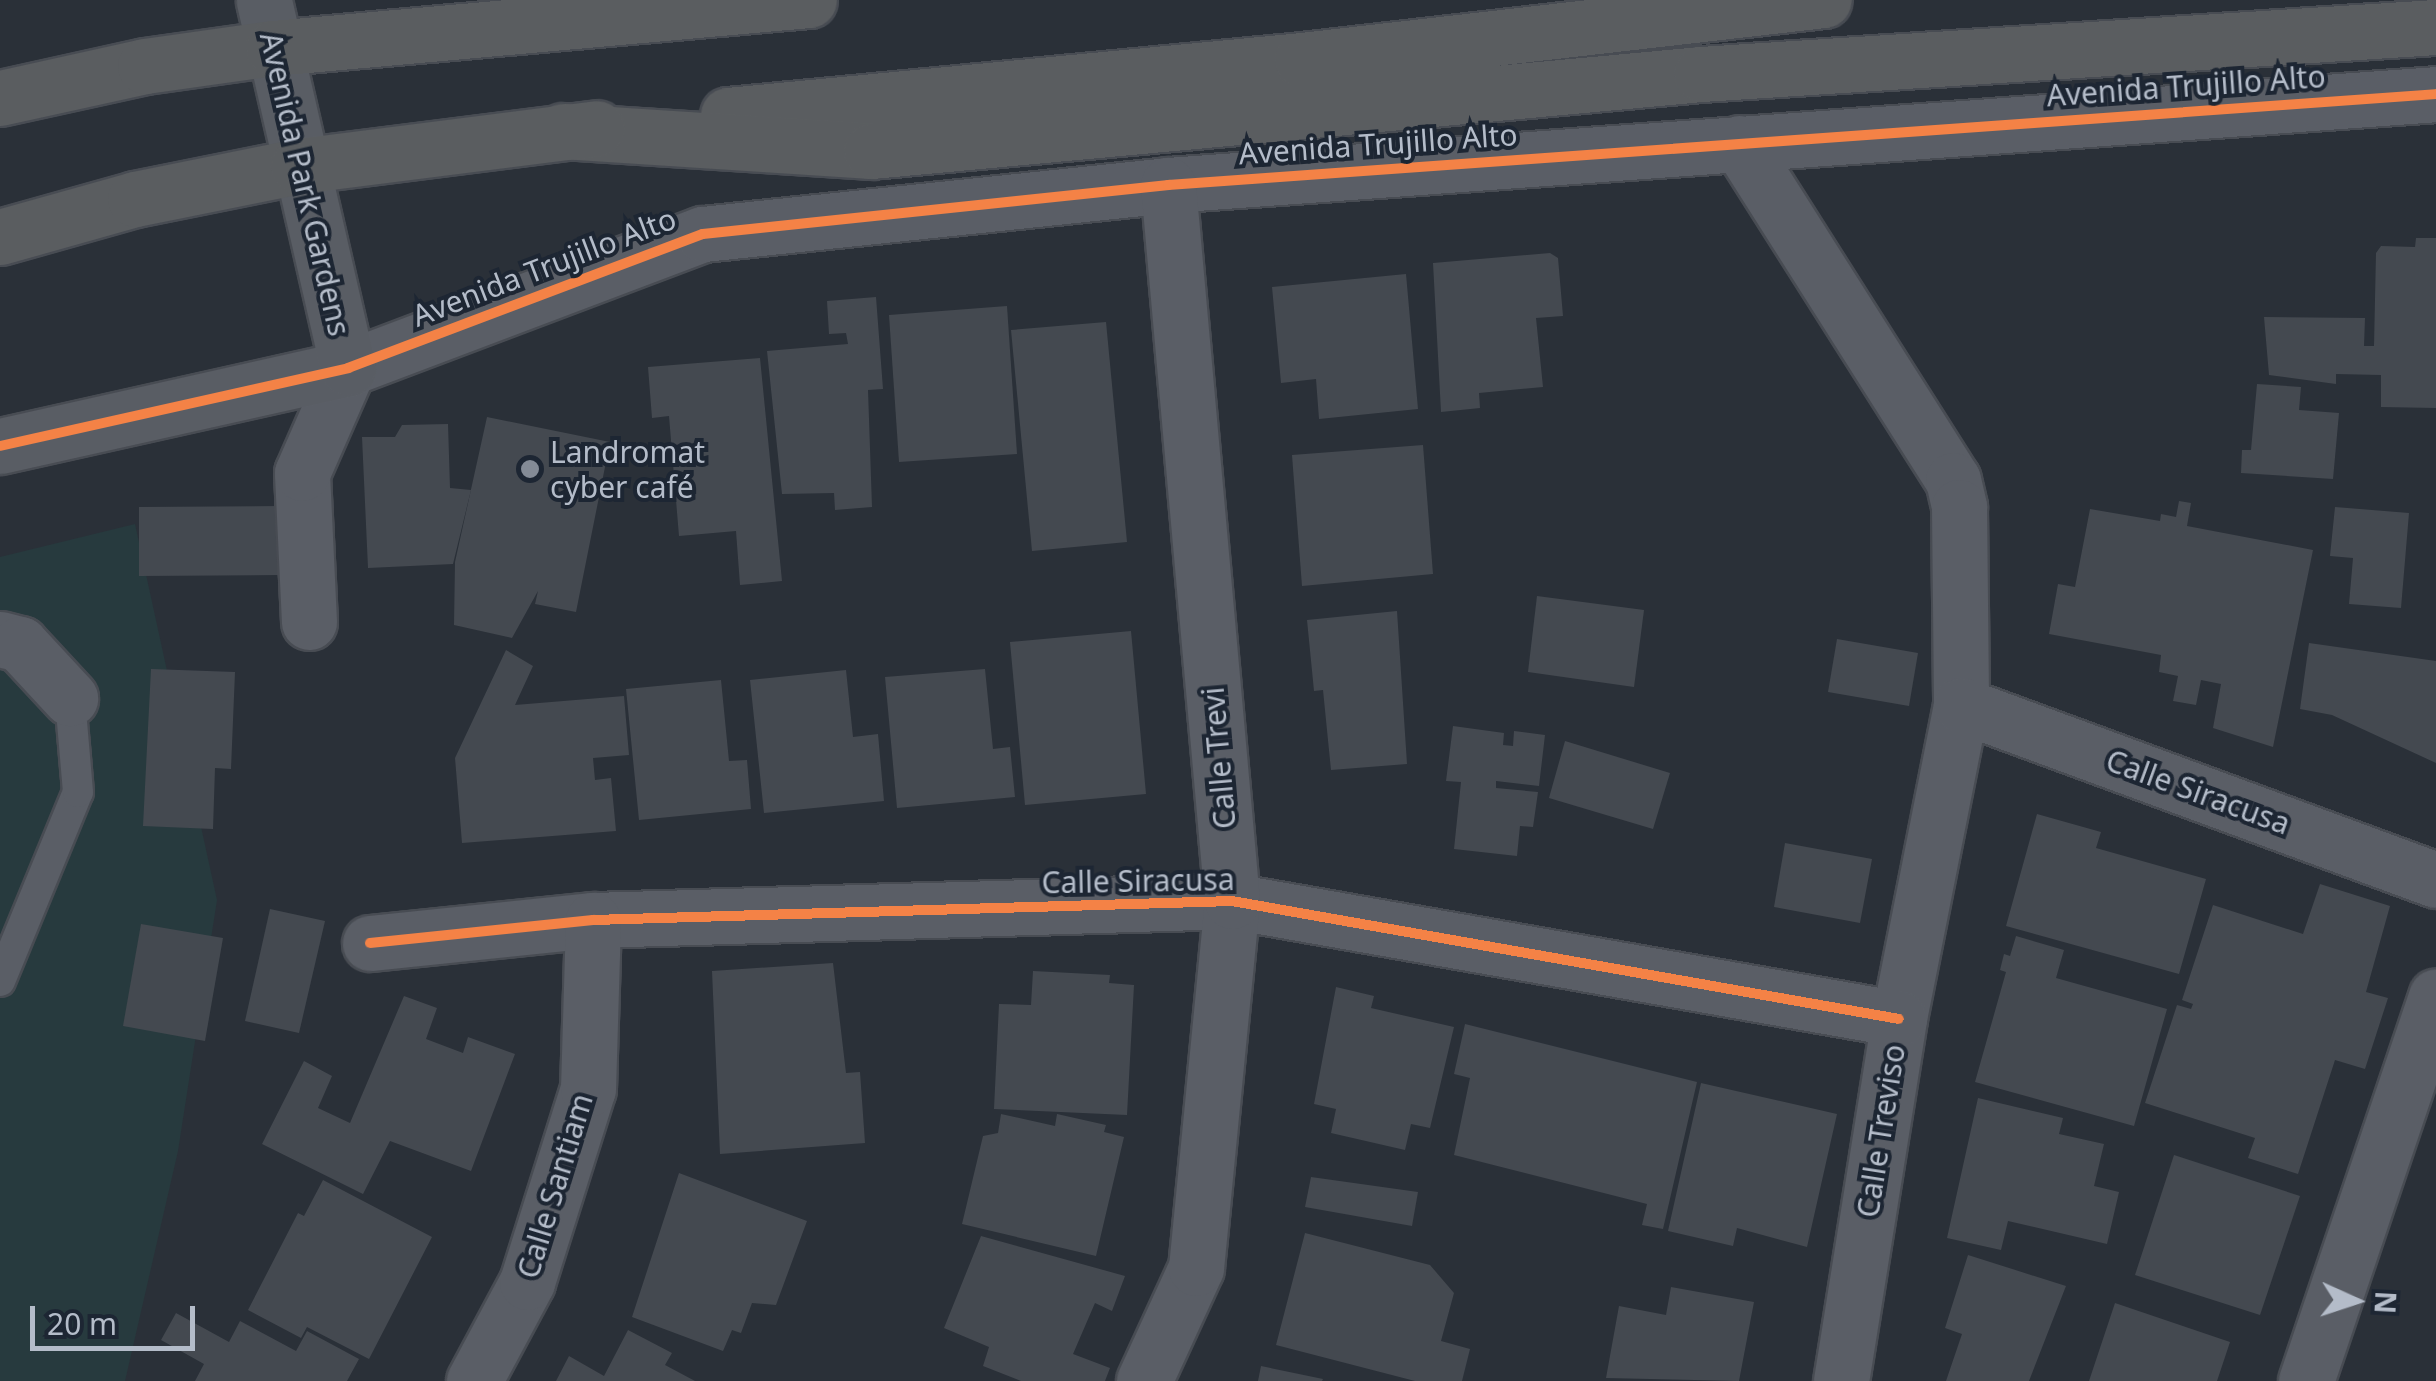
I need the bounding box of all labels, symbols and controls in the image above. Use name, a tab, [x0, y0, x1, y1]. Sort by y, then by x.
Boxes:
street label: Avenida Park Gardens	[253, 29, 357, 339]
street label: Avenida Trujillo Alto	[2045, 58, 2327, 114]
street label: Avenida Trujillo Alto	[1237, 116, 1519, 172]
street label: Avenida Trujillo Alto	[407, 200, 681, 334]
place label: Landromat cyber café	[550, 434, 705, 504]
marker: Landromat cyber café	[519, 458, 541, 480]
street label: Calle Trevi	[1195, 686, 1243, 830]
street label: Calle Siracusa	[2101, 742, 2295, 842]
street label: Calle Siracusa	[1041, 861, 1235, 901]
street label: Calle Treviso	[1850, 1042, 1912, 1220]
street label: Calle Santiam	[510, 1089, 600, 1283]
north arrow	[2306, 1251, 2406, 1351]
scale bar	[35, 1286, 200, 1348]
text: N	[2366, 1290, 2406, 1315]
text: 20 m	[47, 1303, 117, 1344]

